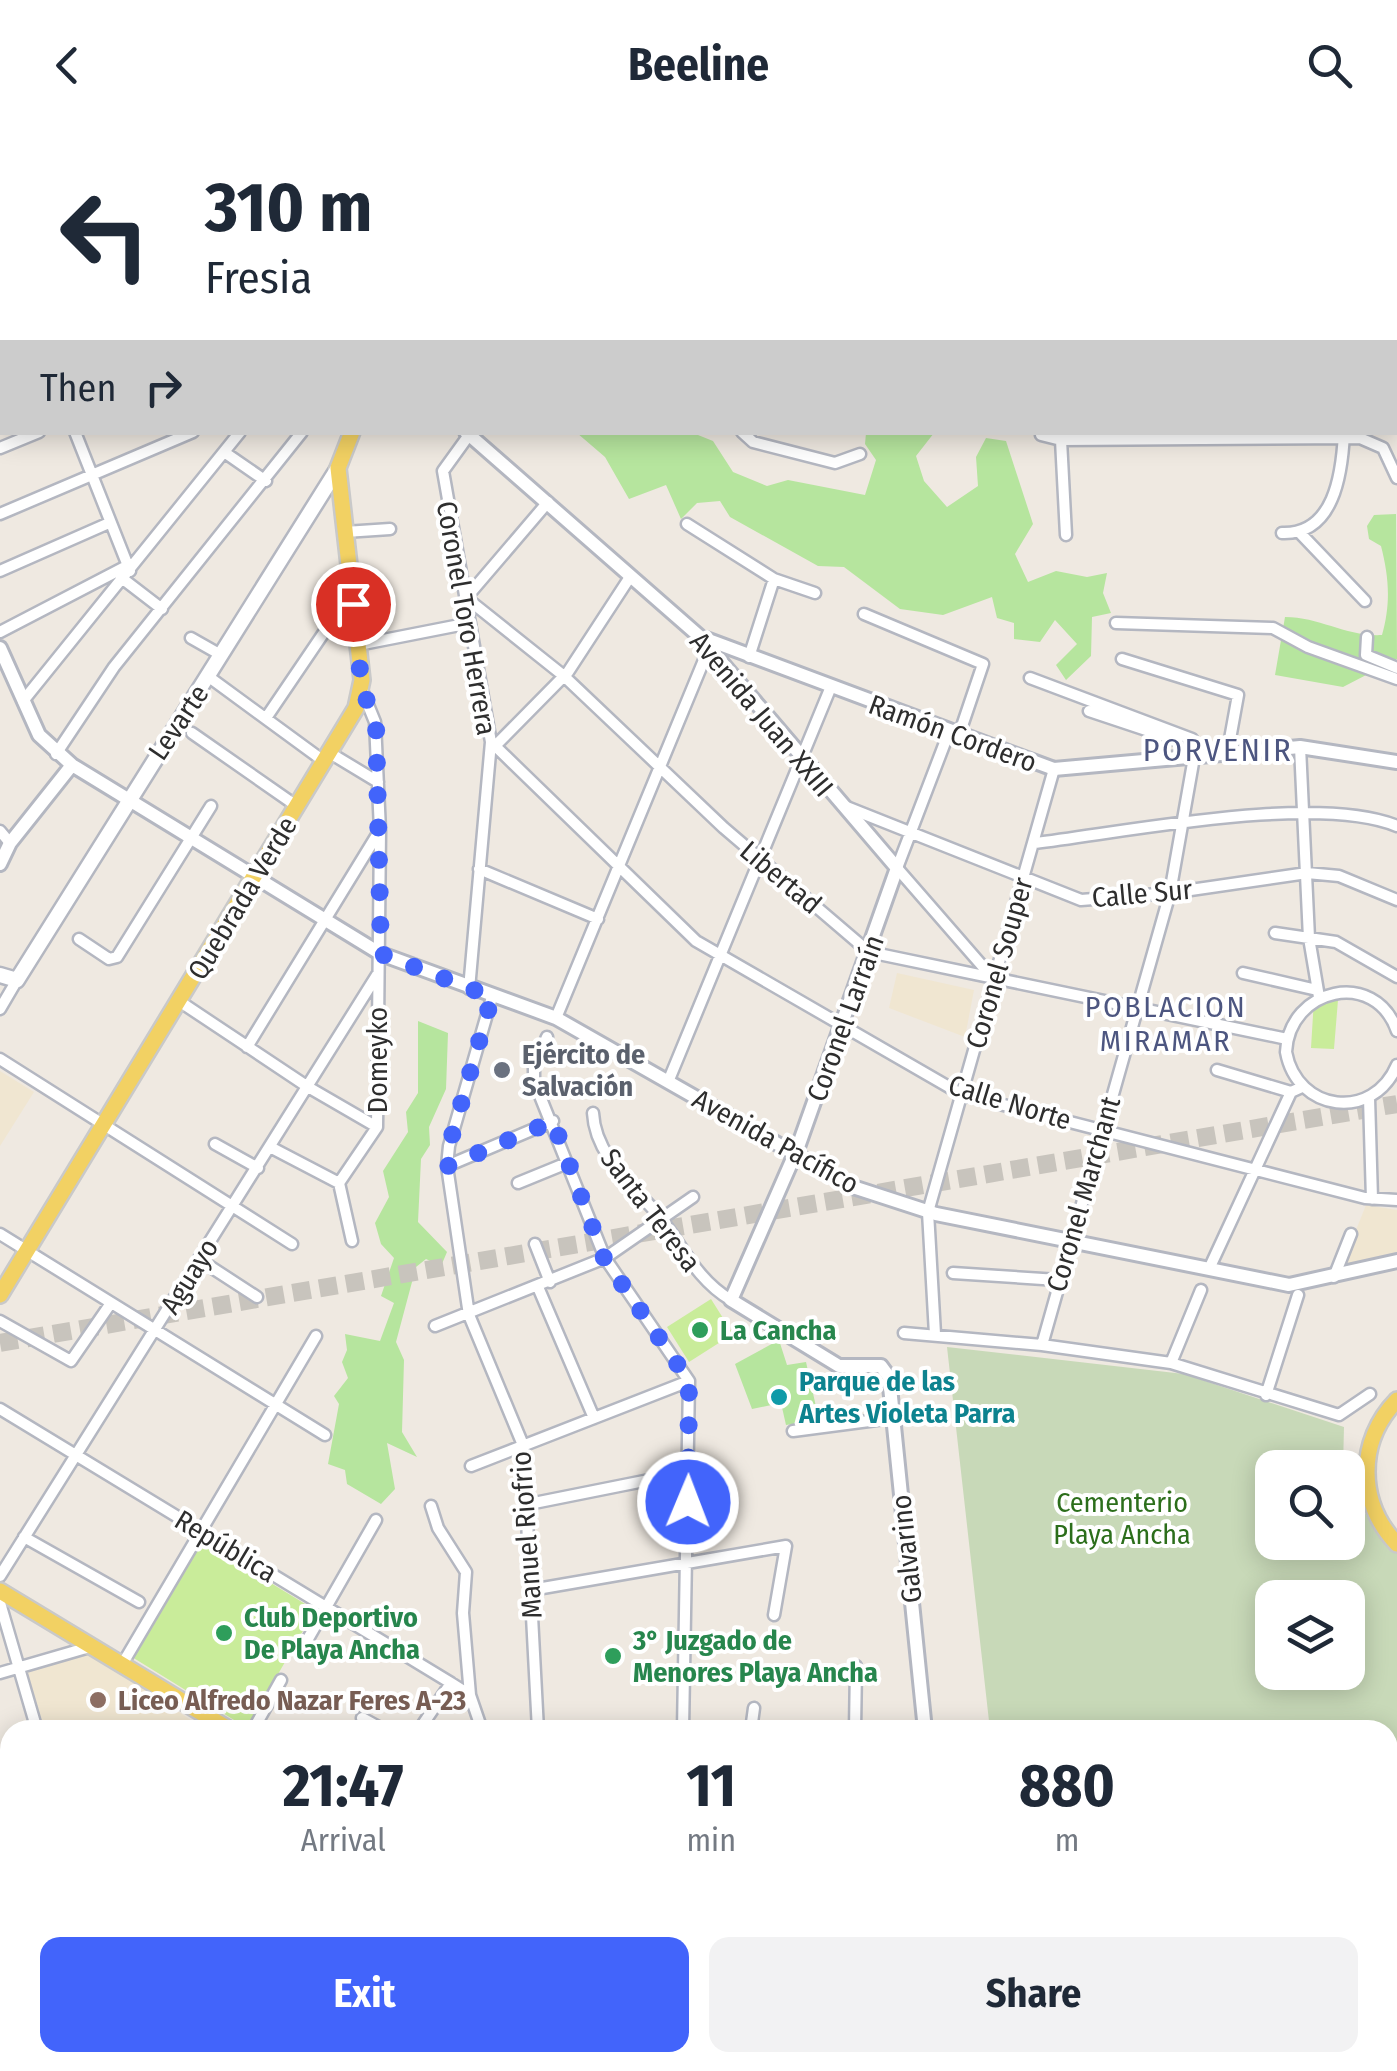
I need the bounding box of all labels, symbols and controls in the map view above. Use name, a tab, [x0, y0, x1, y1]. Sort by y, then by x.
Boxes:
icon: back	[40, 38, 95, 93]
text: Beeline	[628, 38, 769, 92]
icon: search	[1302, 38, 1357, 93]
text: 310 m	[205, 166, 373, 250]
icon: left	[40, 170, 170, 300]
text: Fresia	[205, 251, 312, 305]
icon: right	[136, 360, 191, 415]
text: Then	[40, 365, 116, 411]
street label: Coronel Toro Herrera	[430, 498, 503, 738]
pin	[311, 562, 396, 647]
icon: arrive	[326, 577, 381, 632]
street label: Avenida Juan XXIII	[683, 625, 840, 803]
street label: Levarte	[141, 678, 215, 766]
street label: Ramón Cordero	[864, 688, 1041, 779]
district label: PORVENIR	[1143, 731, 1293, 769]
street label: Quebrada Verde	[181, 811, 304, 986]
street label: Libertad	[733, 834, 828, 921]
street label: Calle Sur	[1090, 873, 1194, 914]
street label: Coronel Souper	[959, 874, 1040, 1052]
street label: Coronel Larraín	[800, 930, 891, 1106]
district label: POBLACION MIRAMAR	[1085, 989, 1247, 1059]
street label: Domeyko	[361, 1007, 394, 1113]
place label: Ejército de Salvación	[522, 1038, 645, 1103]
marker: Ejército de Salvación	[491, 1059, 513, 1081]
street label: Calle Norte	[945, 1068, 1075, 1137]
street label: Avenida Pacífico	[687, 1082, 865, 1201]
street label: Coronel Marchant	[1040, 1092, 1127, 1296]
street label: Santa Teresa	[594, 1142, 707, 1278]
street label: Aguayo	[154, 1232, 225, 1320]
place label: La Cancha	[720, 1314, 836, 1347]
marker: La Cancha	[689, 1319, 711, 1341]
place label: Parque de las Artes Violeta Parra	[798, 1365, 1016, 1430]
marker: Parque de las Artes Violeta Parra	[768, 1386, 790, 1408]
street label: Manuel Riofrio	[504, 1450, 549, 1620]
position arrow	[636, 1450, 740, 1554]
map controls	[1255, 1450, 1365, 1690]
button: search	[1255, 1450, 1365, 1560]
park label: Cementerio Playa Ancha	[1053, 1486, 1191, 1551]
street label: Galvarino	[884, 1493, 929, 1605]
street label: República	[169, 1503, 283, 1590]
button: layers	[1255, 1580, 1365, 1690]
place label: Club Deportivo De Playa Ancha	[244, 1601, 420, 1666]
marker: Club Deportivo De Playa Ancha	[213, 1622, 235, 1644]
place label: 3° Juzgado de Menores Playa Ancha	[632, 1624, 878, 1689]
marker: 3° Juzgado de Menores Playa Ancha	[602, 1645, 624, 1667]
place label: Liceo Alfredo Nazar Feres A-23	[118, 1684, 466, 1717]
marker: Liceo Alfredo Nazar Feres A-23	[87, 1689, 109, 1711]
text: 21:47	[283, 1750, 404, 1822]
text: 11	[686, 1750, 736, 1822]
text: 880	[1019, 1750, 1115, 1822]
text: Arrival	[301, 1821, 386, 1859]
text: min	[687, 1821, 736, 1859]
text: m	[1055, 1821, 1079, 1859]
button: Exit	[40, 1937, 689, 2052]
button: Share	[709, 1937, 1358, 2052]

